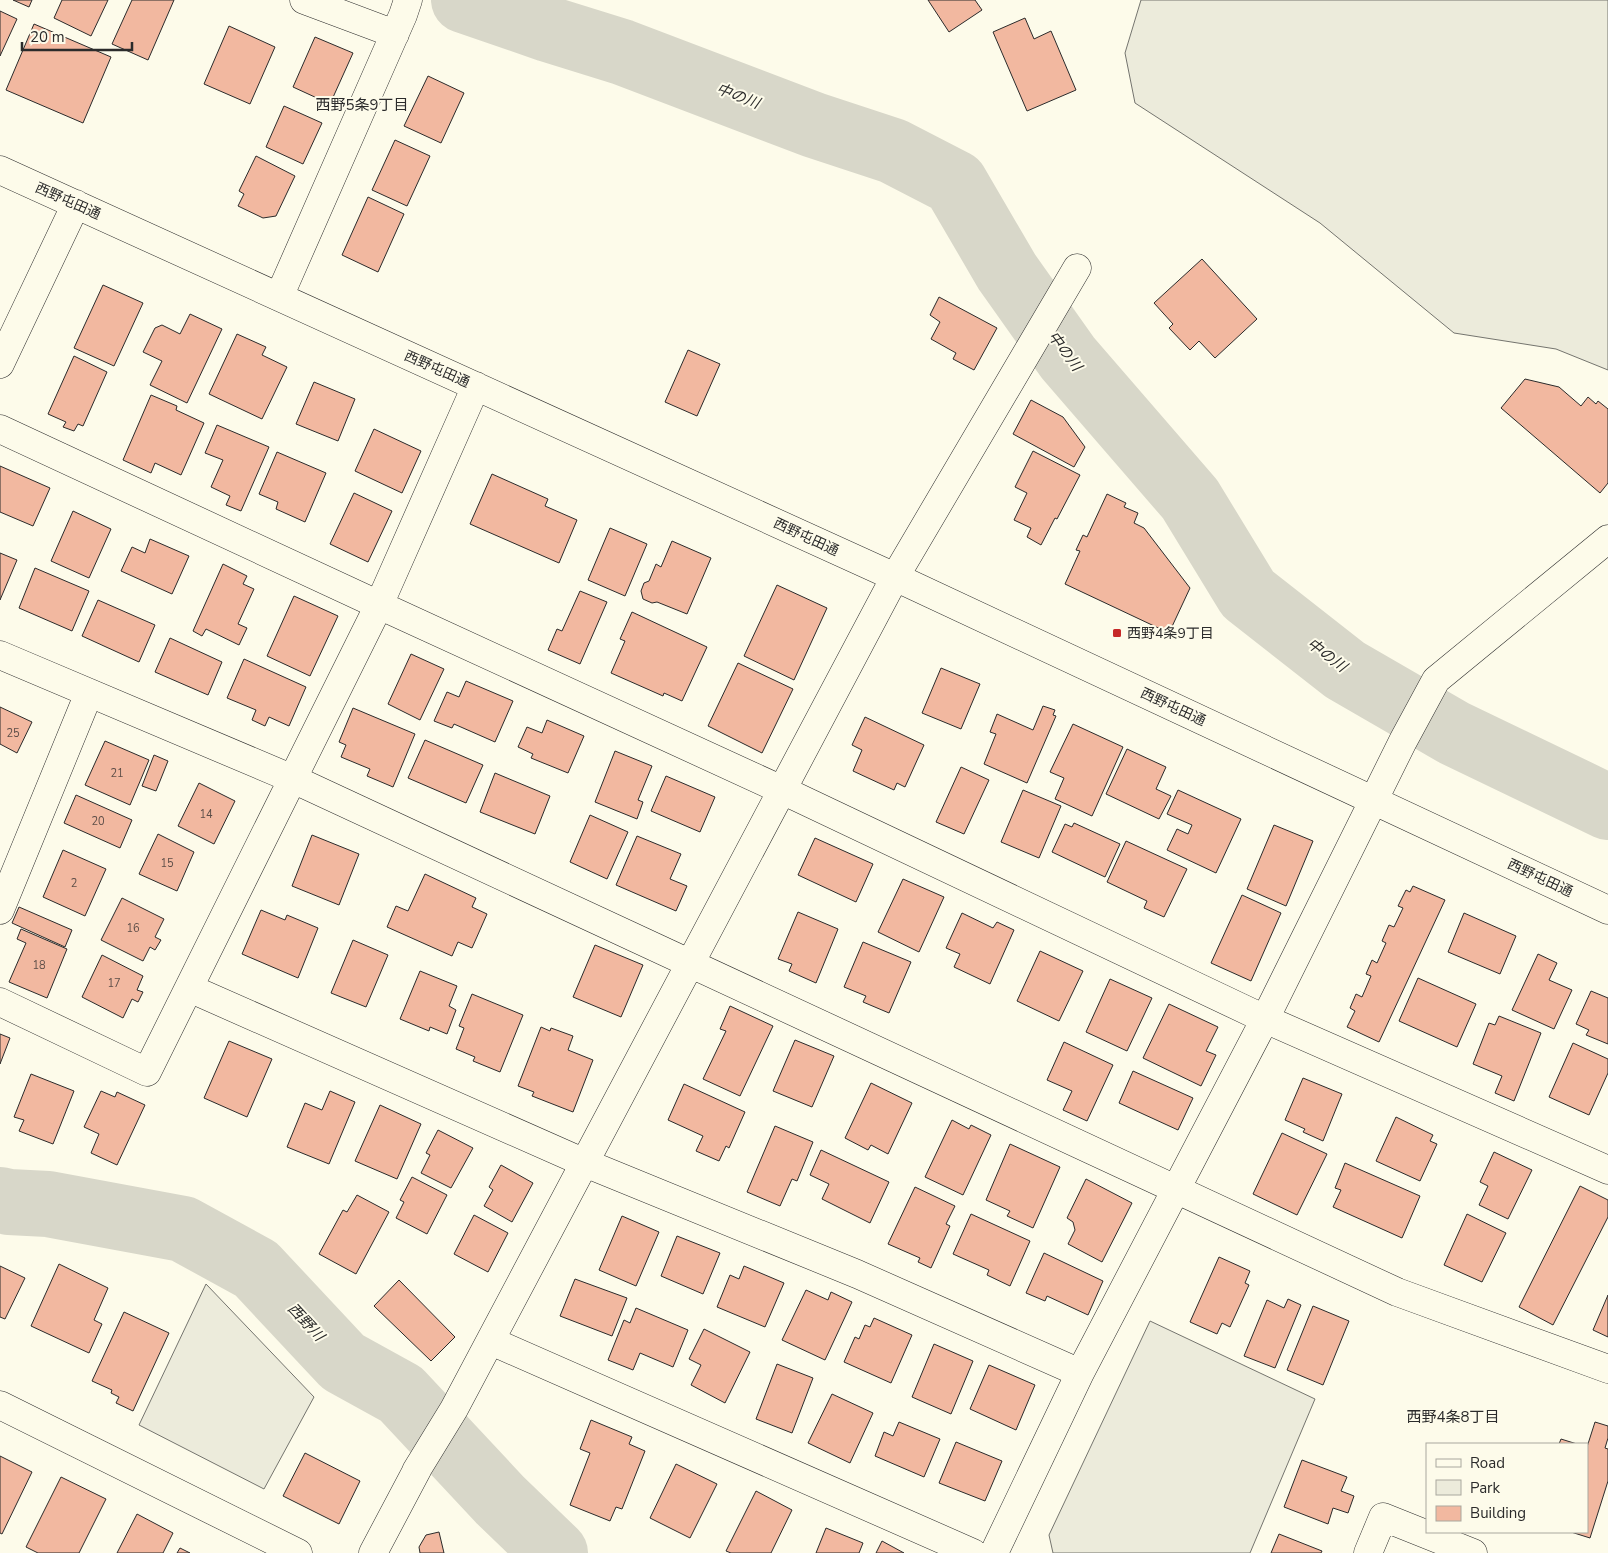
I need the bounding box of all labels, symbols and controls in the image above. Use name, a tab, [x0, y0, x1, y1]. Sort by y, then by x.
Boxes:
scale bar	[22, 20, 132, 52]
text: 20 m	[30, 27, 65, 47]
water label: 中の川	[713, 79, 764, 114]
district label: 西野5条9丁目	[315, 95, 409, 115]
street label: 西野屯田通	[32, 178, 104, 224]
water label: 中の川	[1043, 327, 1088, 377]
street label: 西野屯田通	[401, 346, 473, 392]
street label: 西野屯田通	[770, 514, 842, 560]
place label: 西野4条9丁目	[1127, 624, 1214, 643]
marker: 西野4条9丁目	[1111, 627, 1123, 639]
water label: 中の川	[1303, 633, 1353, 678]
street label: 西野屯田通	[1137, 684, 1209, 730]
house number: 25	[6, 726, 20, 741]
house number: 21	[110, 766, 124, 781]
house number: 14	[199, 807, 213, 822]
house number: 20	[91, 814, 105, 829]
street label: 西野屯田通	[1504, 855, 1576, 901]
house number: 15	[160, 856, 174, 871]
house number: 2	[71, 876, 77, 891]
house number: 16	[126, 921, 140, 936]
house number: 18	[32, 958, 46, 973]
house number: 17	[107, 976, 121, 991]
water label: 西野川	[283, 1299, 330, 1347]
district label: 西野4条8丁目	[1406, 1407, 1500, 1427]
legend	[1426, 1443, 1588, 1533]
text: Road	[1470, 1453, 1505, 1473]
text: Park	[1470, 1478, 1500, 1498]
text: Building	[1470, 1503, 1526, 1523]

